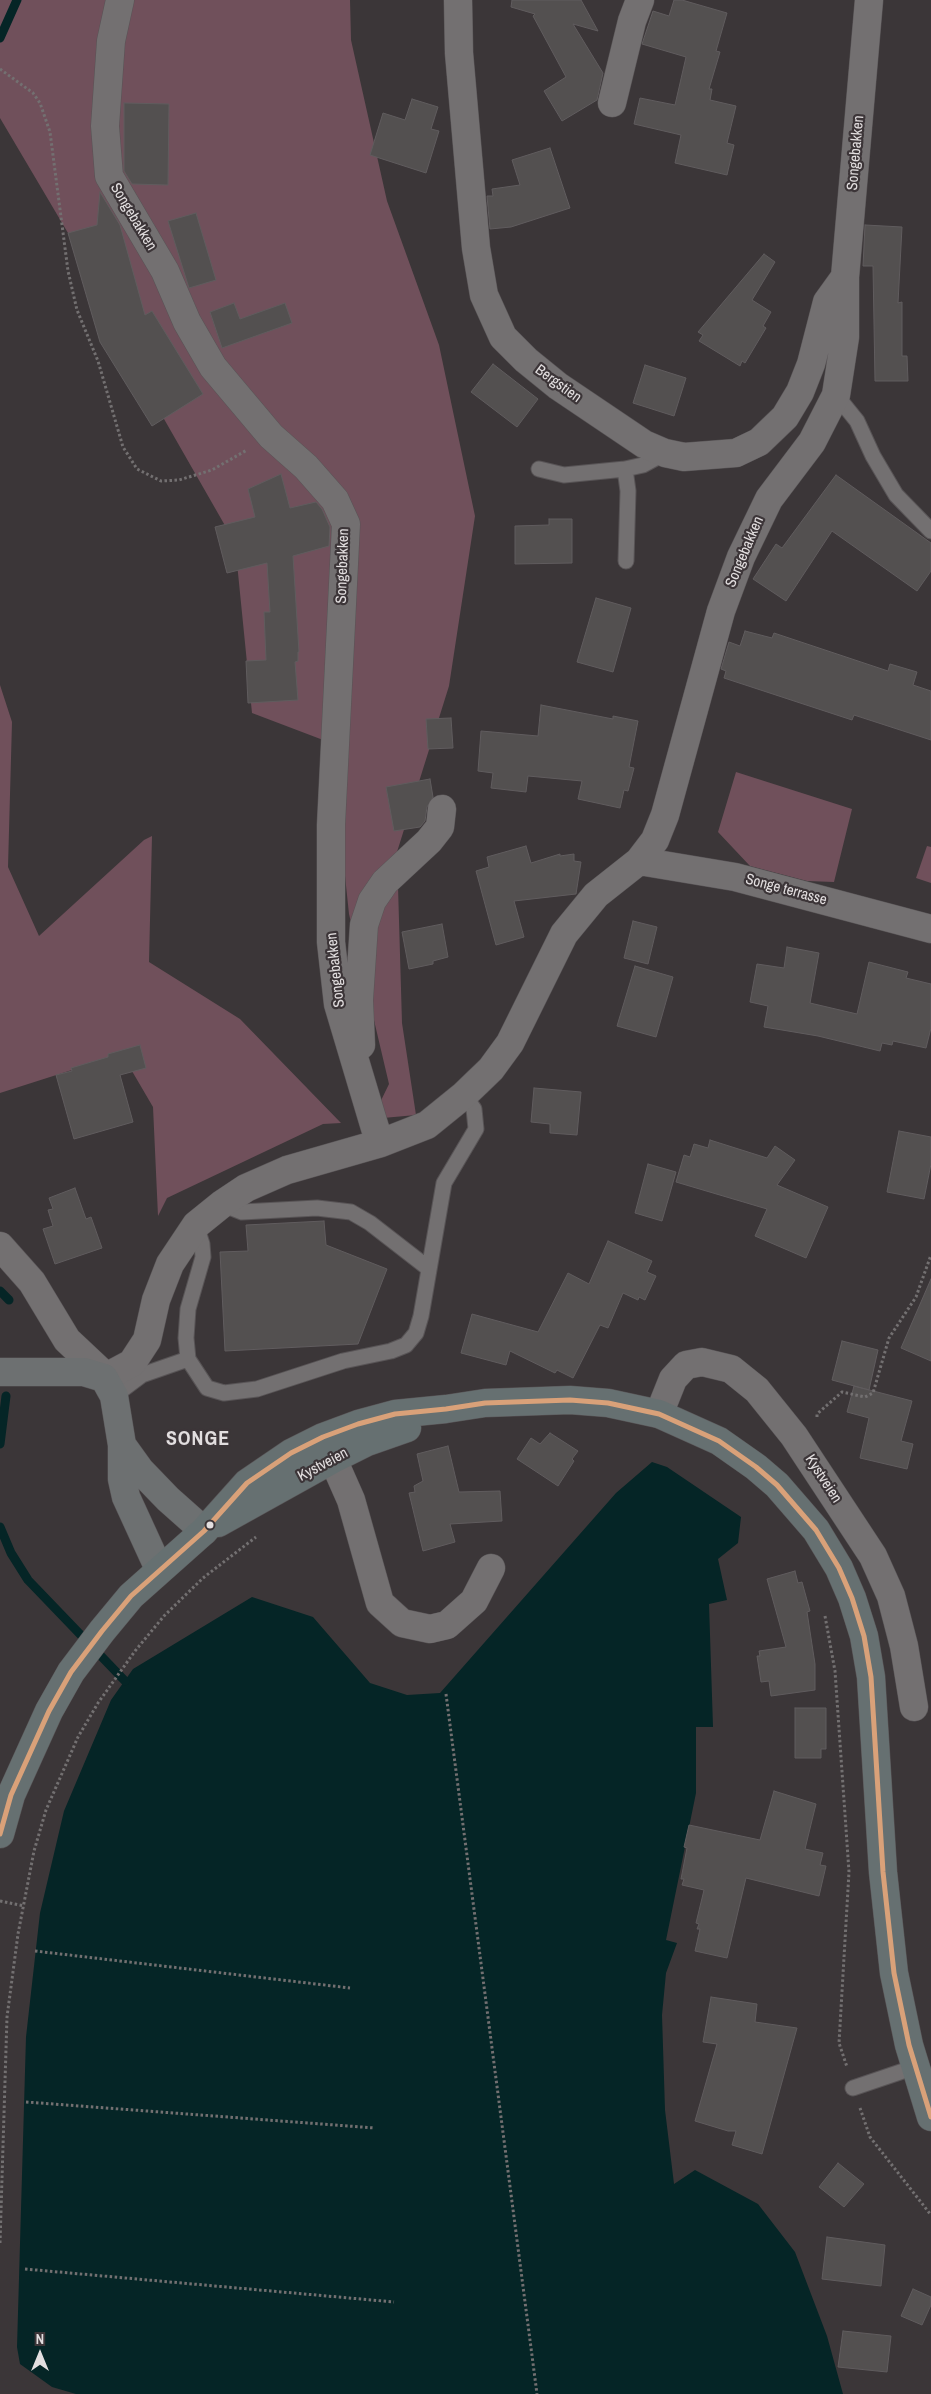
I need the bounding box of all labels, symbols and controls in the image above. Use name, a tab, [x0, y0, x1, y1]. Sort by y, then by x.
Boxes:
street label: Songebakken	[844, 115, 868, 191]
street label: Songebakken	[106, 180, 160, 254]
street label: Bergstien	[531, 361, 585, 407]
street label: Songebakken	[722, 514, 768, 590]
street label: Songebakken	[333, 528, 353, 604]
street label: Songe terrasse	[743, 871, 829, 909]
street label: Songebakken	[323, 932, 349, 1008]
district label: SONGE	[165, 1428, 231, 1452]
street label: Kystveien	[295, 1444, 351, 1486]
street label: Kystveien	[801, 1451, 845, 1507]
unlabelled marker	[205, 1520, 215, 1530]
north arrow	[15, 2329, 65, 2379]
text: N	[36, 2330, 44, 2348]

